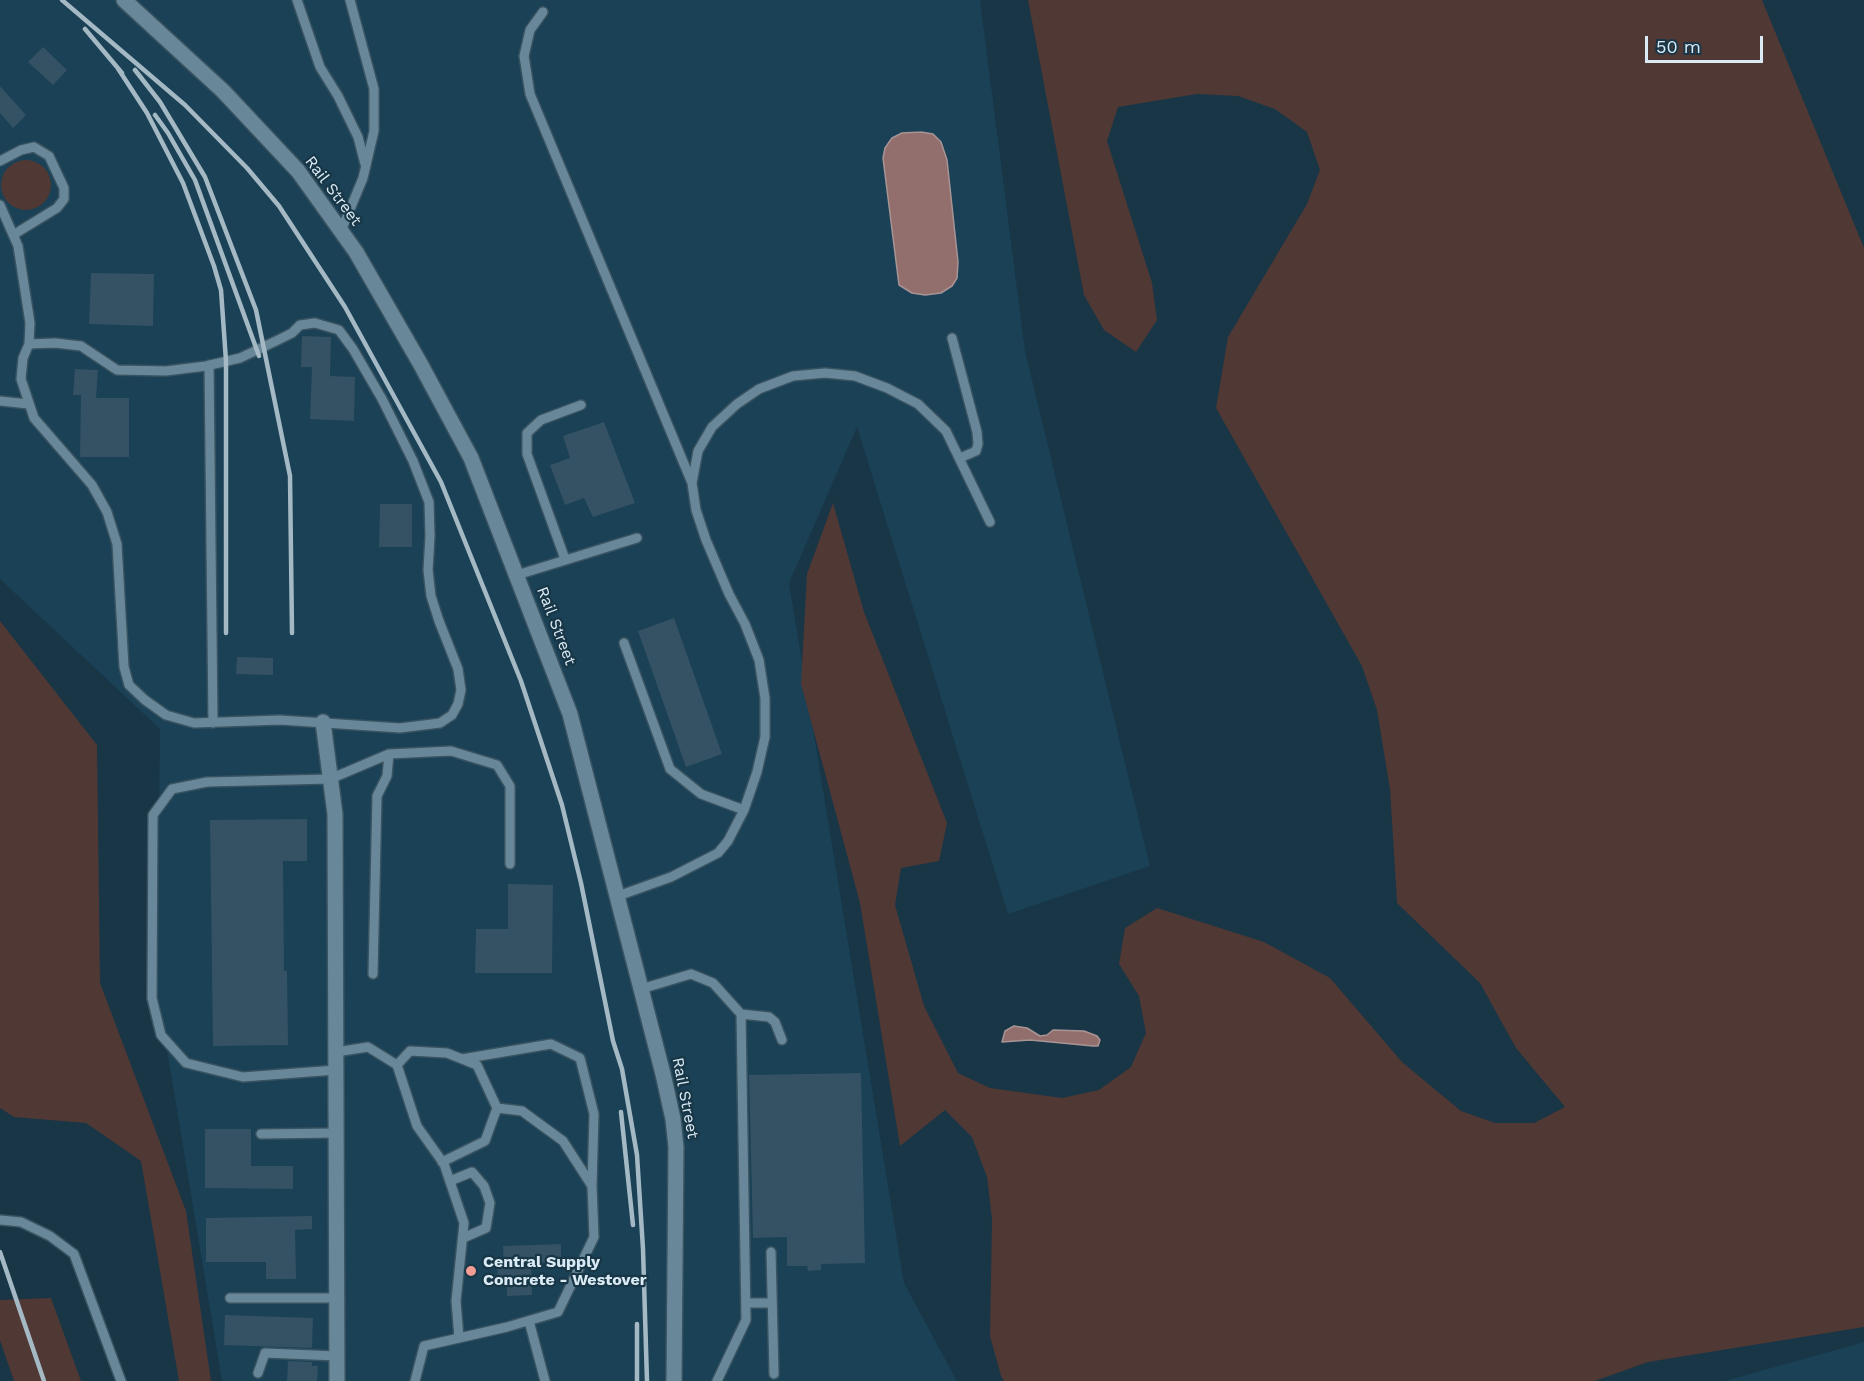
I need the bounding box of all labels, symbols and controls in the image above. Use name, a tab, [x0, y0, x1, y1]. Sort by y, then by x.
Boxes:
scale bar	[1648, 24, 1766, 62]
text: 50 m	[1656, 36, 1701, 57]
street label: Rail Street	[301, 152, 365, 230]
street label: Rail Street	[532, 584, 580, 668]
street label: Rail Street	[668, 1056, 702, 1140]
place label: Central Supply Concrete - Westover	[483, 1252, 647, 1290]
marker: Central Supply Concrete - Westover	[464, 1264, 478, 1278]

